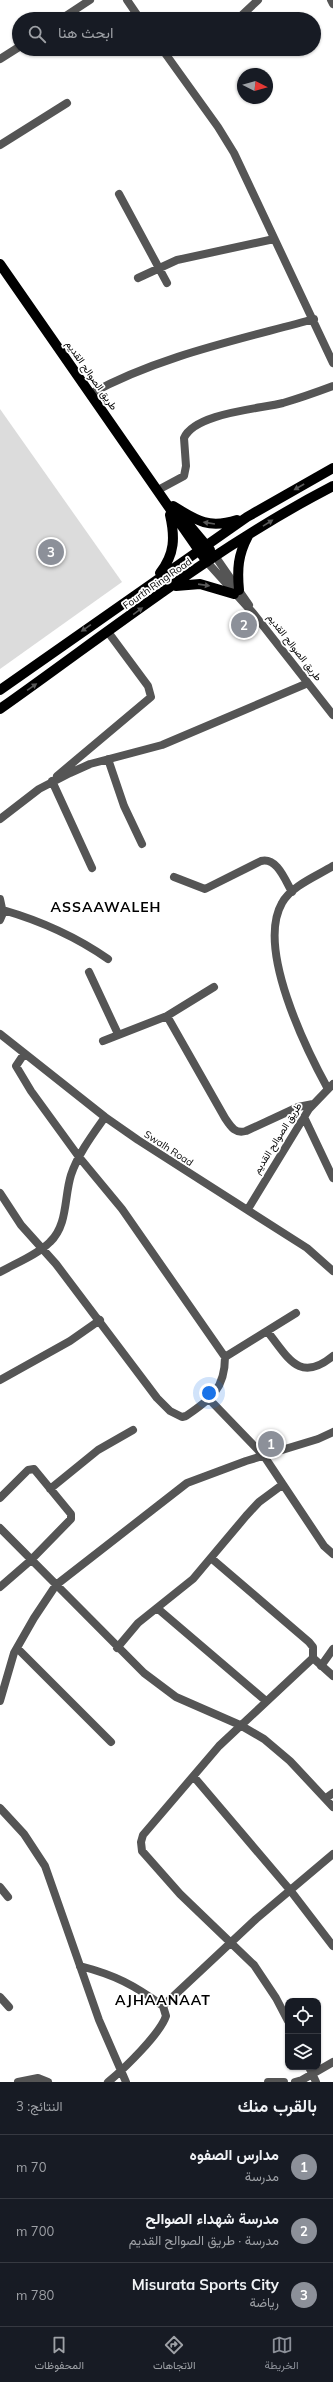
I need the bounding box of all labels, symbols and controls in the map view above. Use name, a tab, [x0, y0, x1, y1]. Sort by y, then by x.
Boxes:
search box	[12, 12, 321, 56]
icon: search	[26, 23, 48, 45]
text: ابحث هنا	[58, 23, 113, 42]
north arrow	[237, 68, 273, 104]
street label: طريق الصوالح القديم	[63, 338, 121, 413]
one-way arrow	[293, 483, 305, 490]
one-way arrow	[262, 519, 274, 526]
one-way arrow	[203, 520, 215, 526]
pin: 3	[38, 537, 64, 567]
street label: Fourth Ring Road	[120, 555, 194, 612]
one-way arrow	[197, 582, 210, 588]
one-way arrow	[132, 607, 143, 615]
pin: 2	[231, 610, 257, 640]
street label: طريق الصوالح القديم	[264, 611, 325, 684]
one-way arrow	[81, 624, 91, 632]
one-way arrow	[26, 683, 37, 691]
district label: ASSAAWALEH	[51, 898, 161, 916]
street label: طريق الصوالح القديم	[250, 1100, 305, 1176]
street label: Swalh Road	[142, 1128, 196, 1169]
your location	[199, 1383, 219, 1403]
pin: 1	[258, 1429, 284, 1459]
district label: AJHAANAAT	[115, 1991, 211, 2009]
map controls	[285, 1998, 321, 2070]
button: locate	[285, 1998, 321, 2034]
button: layers	[285, 2034, 321, 2070]
text: بالقرب منك	[238, 2095, 317, 2116]
text: النتائج: 3	[16, 2098, 63, 2114]
text: مدارس الصفوه	[190, 2145, 279, 2164]
text: 70 m	[16, 2159, 46, 2175]
text: 1	[300, 2159, 308, 2175]
text: مدرسة	[245, 2168, 279, 2184]
text: مدرسة شهداء الصوالح	[145, 2209, 279, 2228]
text: 700 m	[16, 2223, 54, 2239]
text: 2	[300, 2223, 308, 2239]
text: مدرسة · طريق الصوالح القديم	[129, 2232, 279, 2248]
text: Misurata Sports City	[132, 2275, 279, 2294]
text: 780 m	[16, 2287, 54, 2303]
text: 3	[300, 2287, 308, 2303]
text: رياضة	[249, 2294, 279, 2310]
tab: المحفوظات	[34, 2334, 84, 2375]
tab: الاتجاهات	[153, 2334, 196, 2375]
tab: الخريطة	[265, 2334, 299, 2375]

